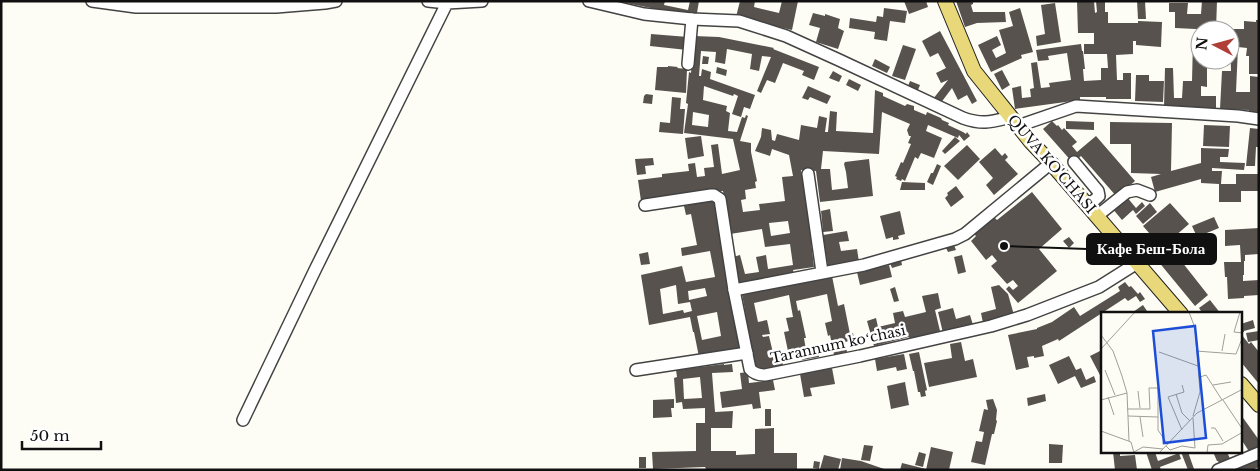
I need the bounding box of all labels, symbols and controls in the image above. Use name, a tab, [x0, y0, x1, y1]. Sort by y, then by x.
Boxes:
north arrow	[1190, 20, 1240, 70]
text: N	[1192, 36, 1212, 51]
street label: QUVA KO'CHASI	[1004, 111, 1100, 217]
callout: Кафе Беш-Бола	[1087, 234, 1216, 264]
text: Кафе Беш-Бола	[1097, 239, 1206, 258]
inset map	[1101, 312, 1242, 454]
street label: Tarannum koʻchasi	[769, 321, 907, 367]
scale bar	[22, 418, 101, 450]
text: 50 m	[30, 426, 70, 445]

